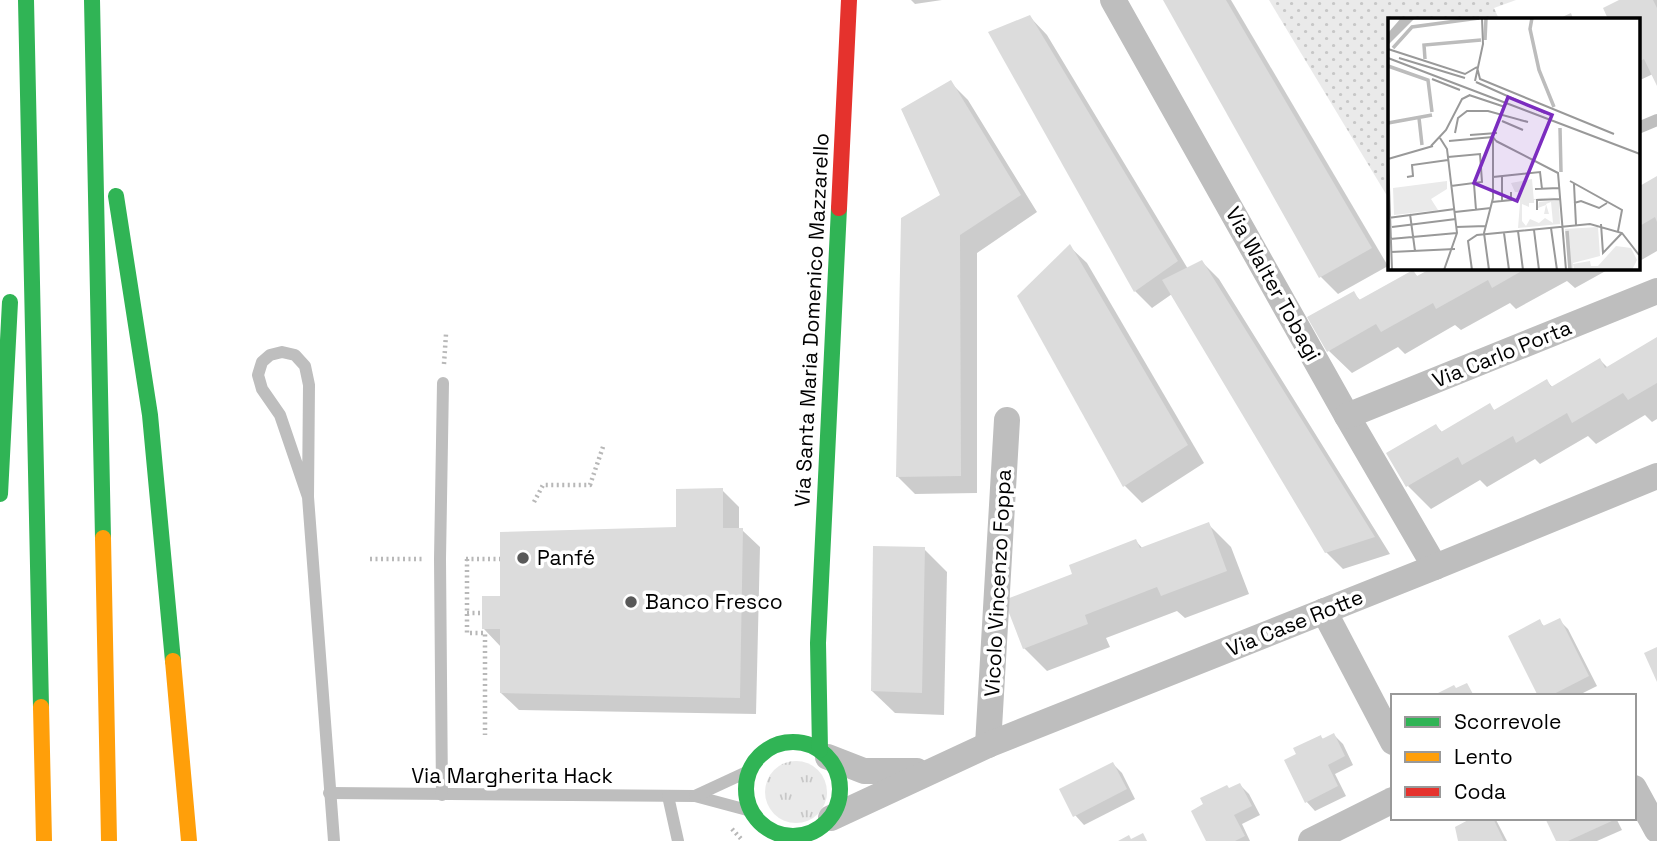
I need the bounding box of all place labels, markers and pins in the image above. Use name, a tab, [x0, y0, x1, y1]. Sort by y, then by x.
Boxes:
place label: Panfé	[537, 544, 595, 571]
marker: Panfé	[515, 550, 531, 566]
place label: Banco Fresco	[645, 588, 783, 615]
marker: Banco Fresco	[623, 594, 639, 610]

